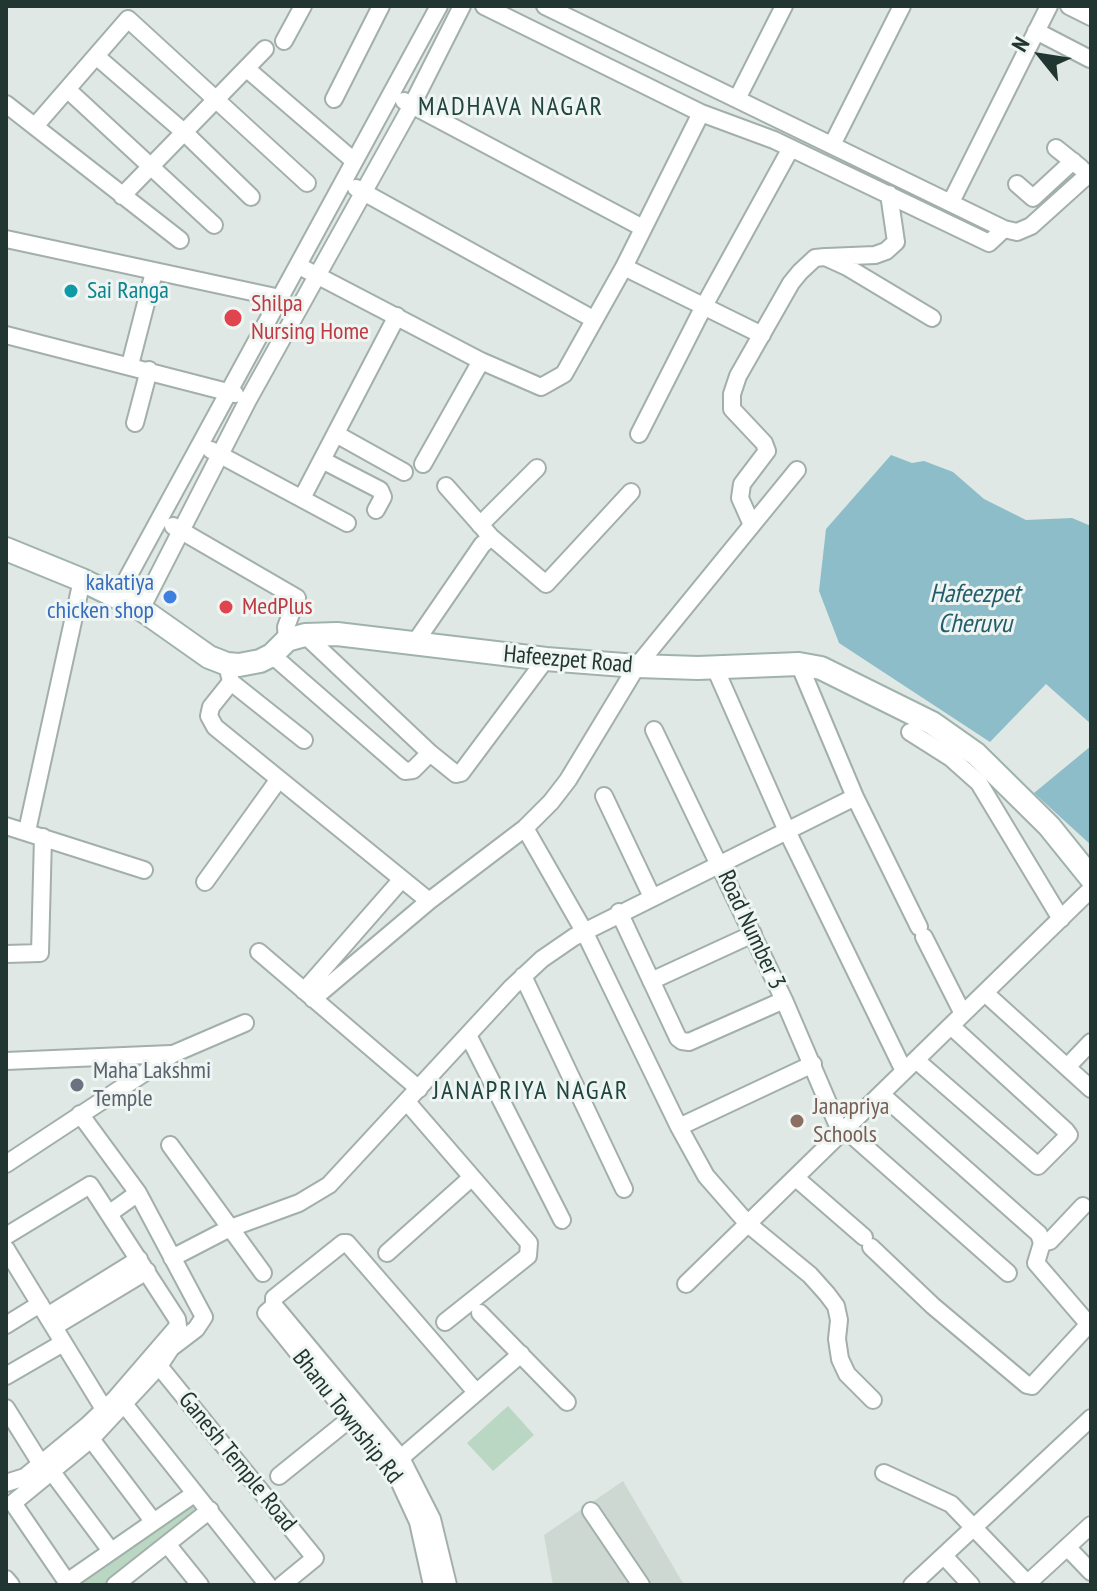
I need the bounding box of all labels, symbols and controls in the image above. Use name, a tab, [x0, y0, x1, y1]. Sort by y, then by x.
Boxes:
north arrow	[1001, 16, 1081, 96]
text: N	[1005, 32, 1035, 56]
district label: MADHAVA NAGAR	[418, 92, 604, 124]
place label: Sai Ranga	[87, 277, 169, 305]
marker: Sai Ranga	[62, 282, 80, 300]
place label: Shilpa Nursing Home	[251, 290, 369, 346]
marker: Shilpa Nursing Home	[222, 307, 244, 329]
place label: kakatiya chicken shop	[47, 569, 154, 625]
water label: Hafeezpet Cheruvu	[930, 579, 1020, 640]
marker: kakatiya chicken shop	[161, 588, 179, 606]
place label: MedPlus	[242, 593, 313, 621]
marker: MedPlus	[217, 598, 235, 616]
street label: Hafeezpet Road	[502, 640, 634, 680]
street label: Road Number 3	[711, 866, 791, 994]
place label: Maha Lakshmi Temple	[93, 1057, 211, 1113]
marker: Maha Lakshmi Temple	[68, 1076, 86, 1094]
district label: JANAPRIYA NAGAR	[433, 1076, 629, 1108]
place label: Janapriya Schools	[813, 1093, 889, 1149]
marker: Janapriya Schools	[788, 1112, 806, 1130]
street label: Bhanu Township Rd	[286, 1344, 408, 1490]
street label: Ganesh Temple Road	[172, 1386, 302, 1538]

